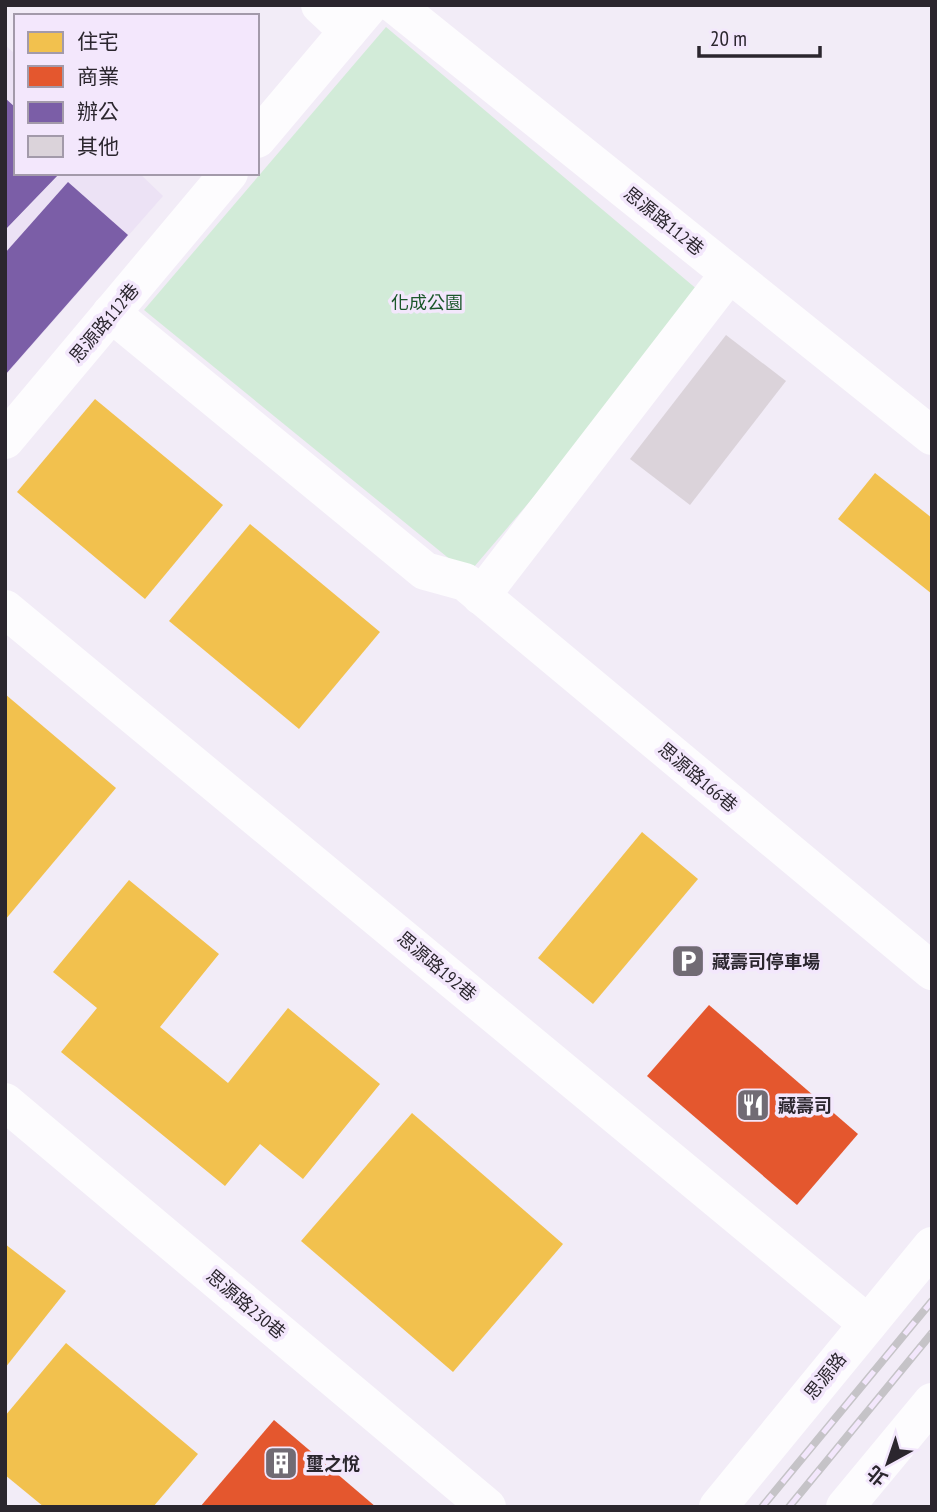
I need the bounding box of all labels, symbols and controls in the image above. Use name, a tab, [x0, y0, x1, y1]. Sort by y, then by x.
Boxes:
legend	[14, 14, 259, 175]
scale bar	[699, 14, 820, 58]
text: 20 m	[710, 25, 747, 52]
text: 住宅	[77, 28, 119, 55]
text: 商業	[77, 63, 119, 90]
text: 辦公	[77, 98, 119, 125]
text: 其他	[77, 133, 119, 160]
street label: 思源路112巷	[619, 182, 709, 260]
street label: 思源路112巷	[64, 279, 144, 367]
park label: 化成公園	[391, 291, 463, 314]
street label: 思源路166巷	[654, 737, 742, 817]
street label: 思源路192巷	[393, 926, 481, 1006]
parking icon: 藏壽司停車場	[669, 942, 707, 980]
place label: 藏壽司停車場	[712, 950, 820, 973]
restaurant icon: 藏壽司	[734, 1086, 772, 1124]
place label: 藏壽司	[778, 1094, 832, 1117]
street label: 思源路230巷	[202, 1264, 290, 1344]
street label: 思源路	[799, 1348, 851, 1404]
north arrow	[853, 1428, 923, 1498]
building icon: 璽之悅	[262, 1444, 300, 1482]
place label: 璽之悅	[306, 1452, 360, 1475]
text: 北	[862, 1461, 892, 1491]

